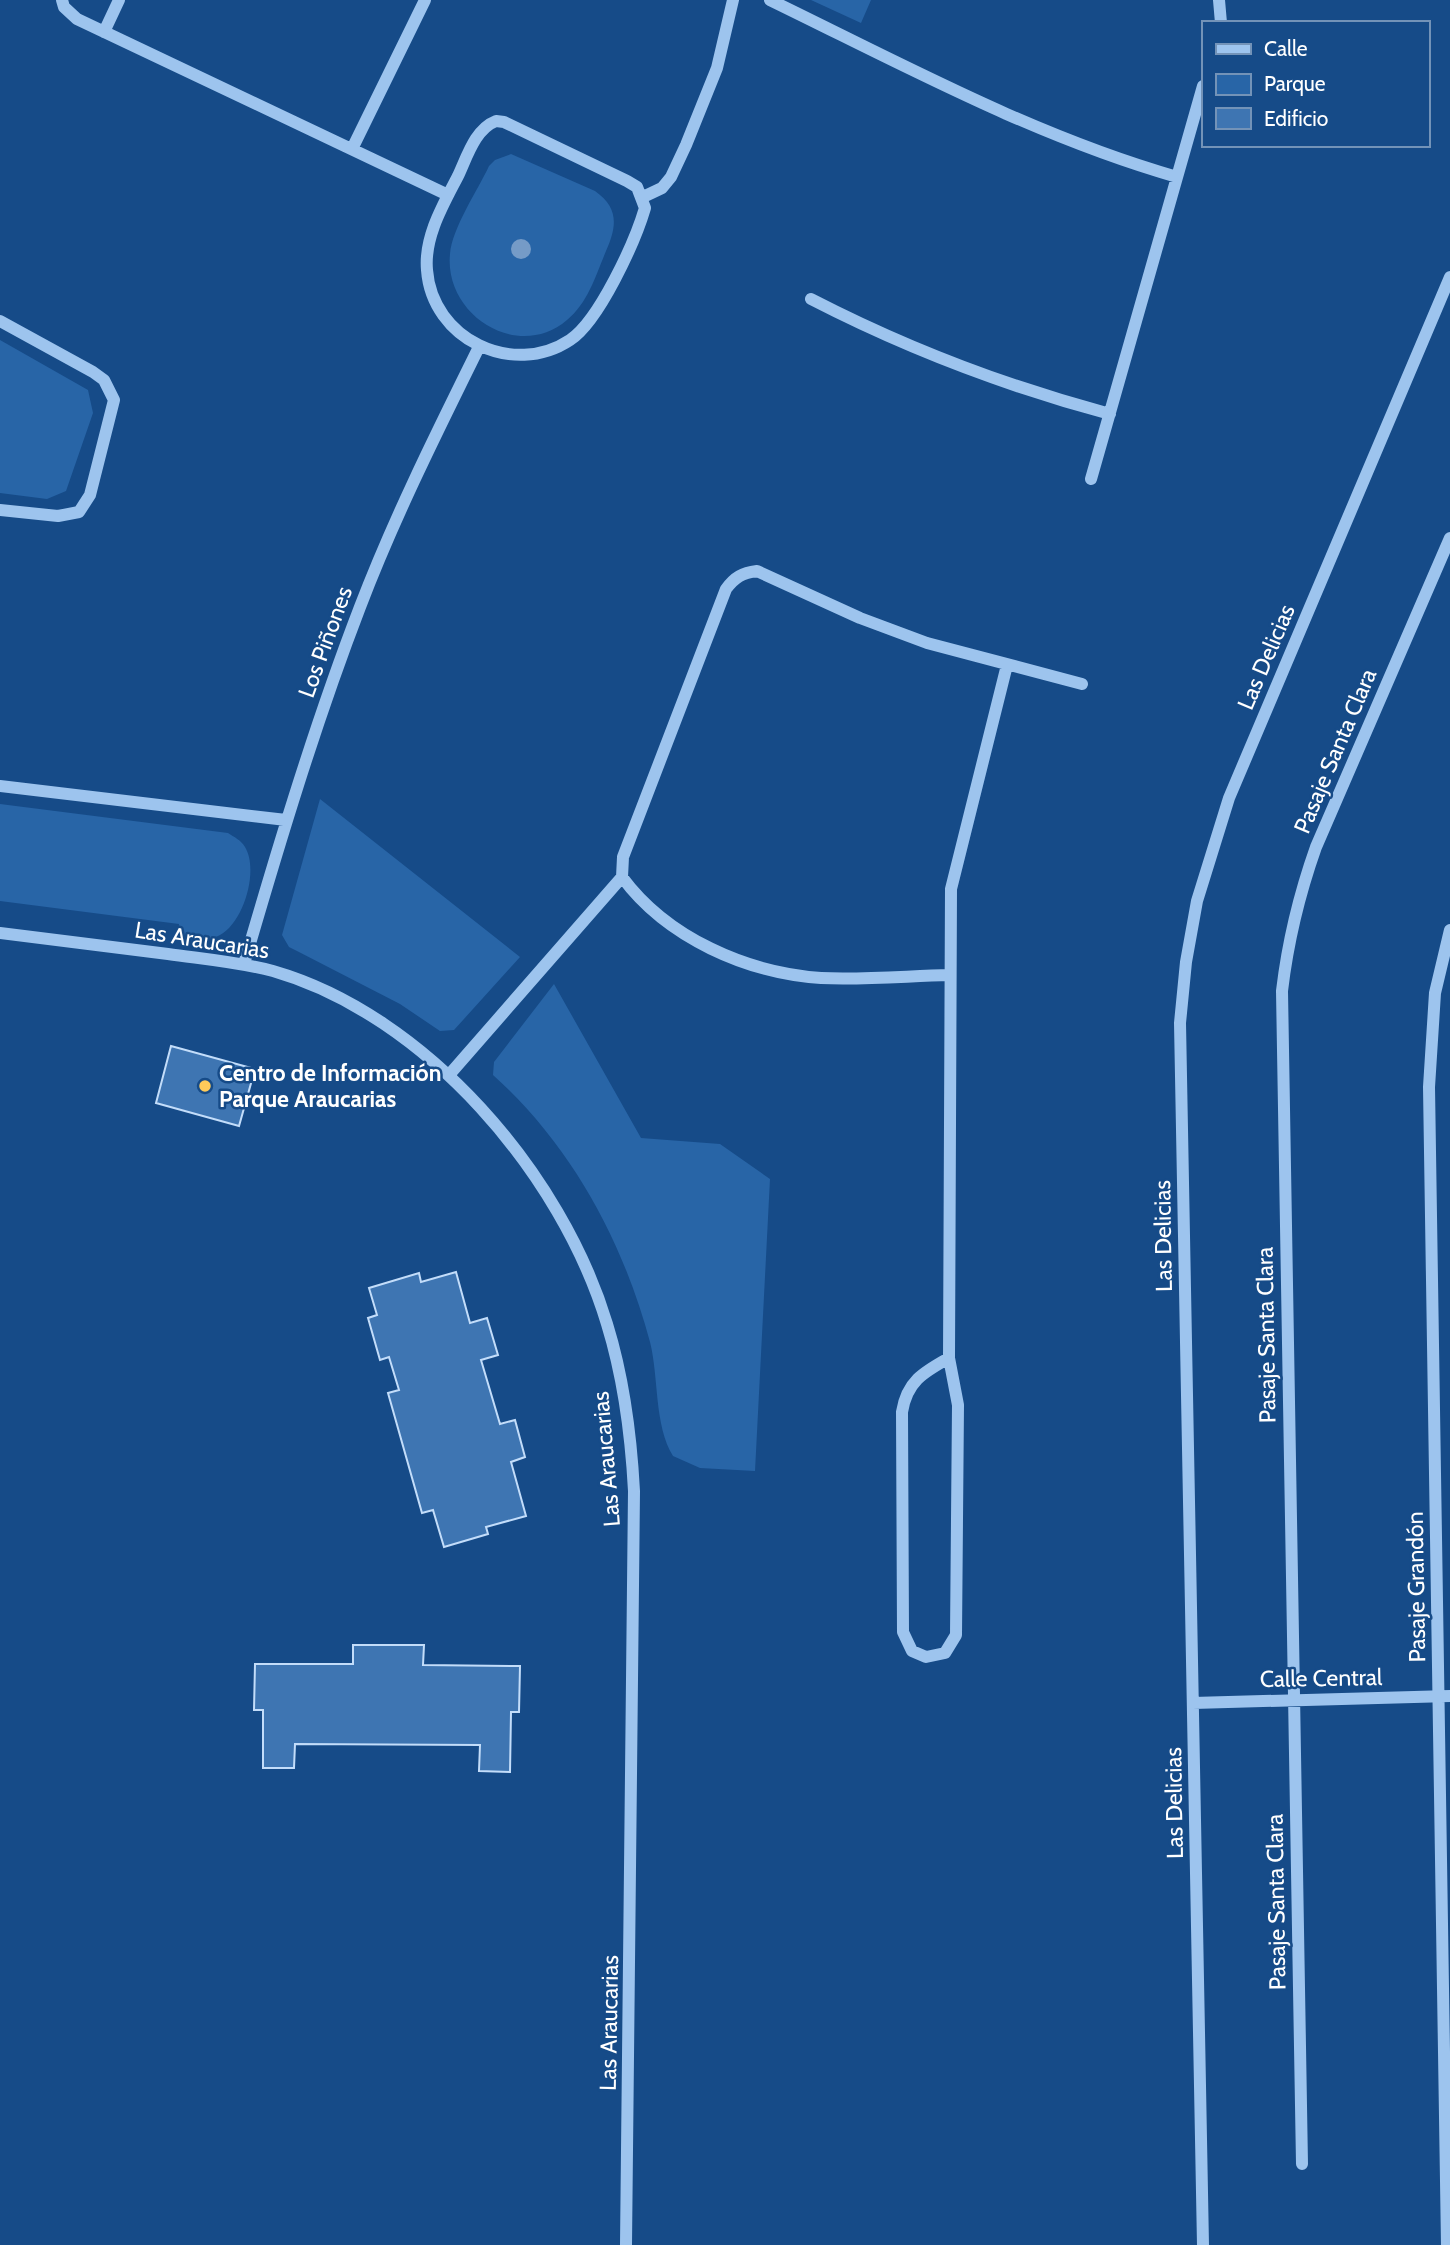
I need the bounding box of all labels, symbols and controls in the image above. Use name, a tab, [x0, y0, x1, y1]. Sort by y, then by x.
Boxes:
legend	[1202, 21, 1429, 147]
text: Calle	[1264, 36, 1308, 61]
text: Parque	[1264, 71, 1326, 96]
text: Edificio	[1264, 106, 1328, 131]
street label: Los Piñones	[292, 583, 358, 701]
street label: Las Delicias	[1231, 600, 1301, 714]
street label: Pasaje Santa Clara	[1288, 664, 1382, 838]
street label: Las Araucarias	[133, 916, 271, 964]
place label: Centro de Información Parque Araucarias	[219, 1059, 441, 1113]
marker: Centro de Información Parque Araucarias	[197, 1078, 213, 1094]
street label: Las Delicias	[1148, 1180, 1178, 1292]
street label: Pasaje Santa Clara	[1250, 1247, 1282, 1423]
street label: Las Araucarias	[586, 1390, 626, 1528]
street label: Pasaje Grandón	[1401, 1511, 1431, 1663]
street label: Calle Central	[1259, 1663, 1383, 1693]
street label: Las Delicias	[1159, 1747, 1189, 1859]
street label: Pasaje Santa Clara	[1260, 1814, 1292, 1990]
street label: Las Araucarias	[594, 1955, 624, 2091]

